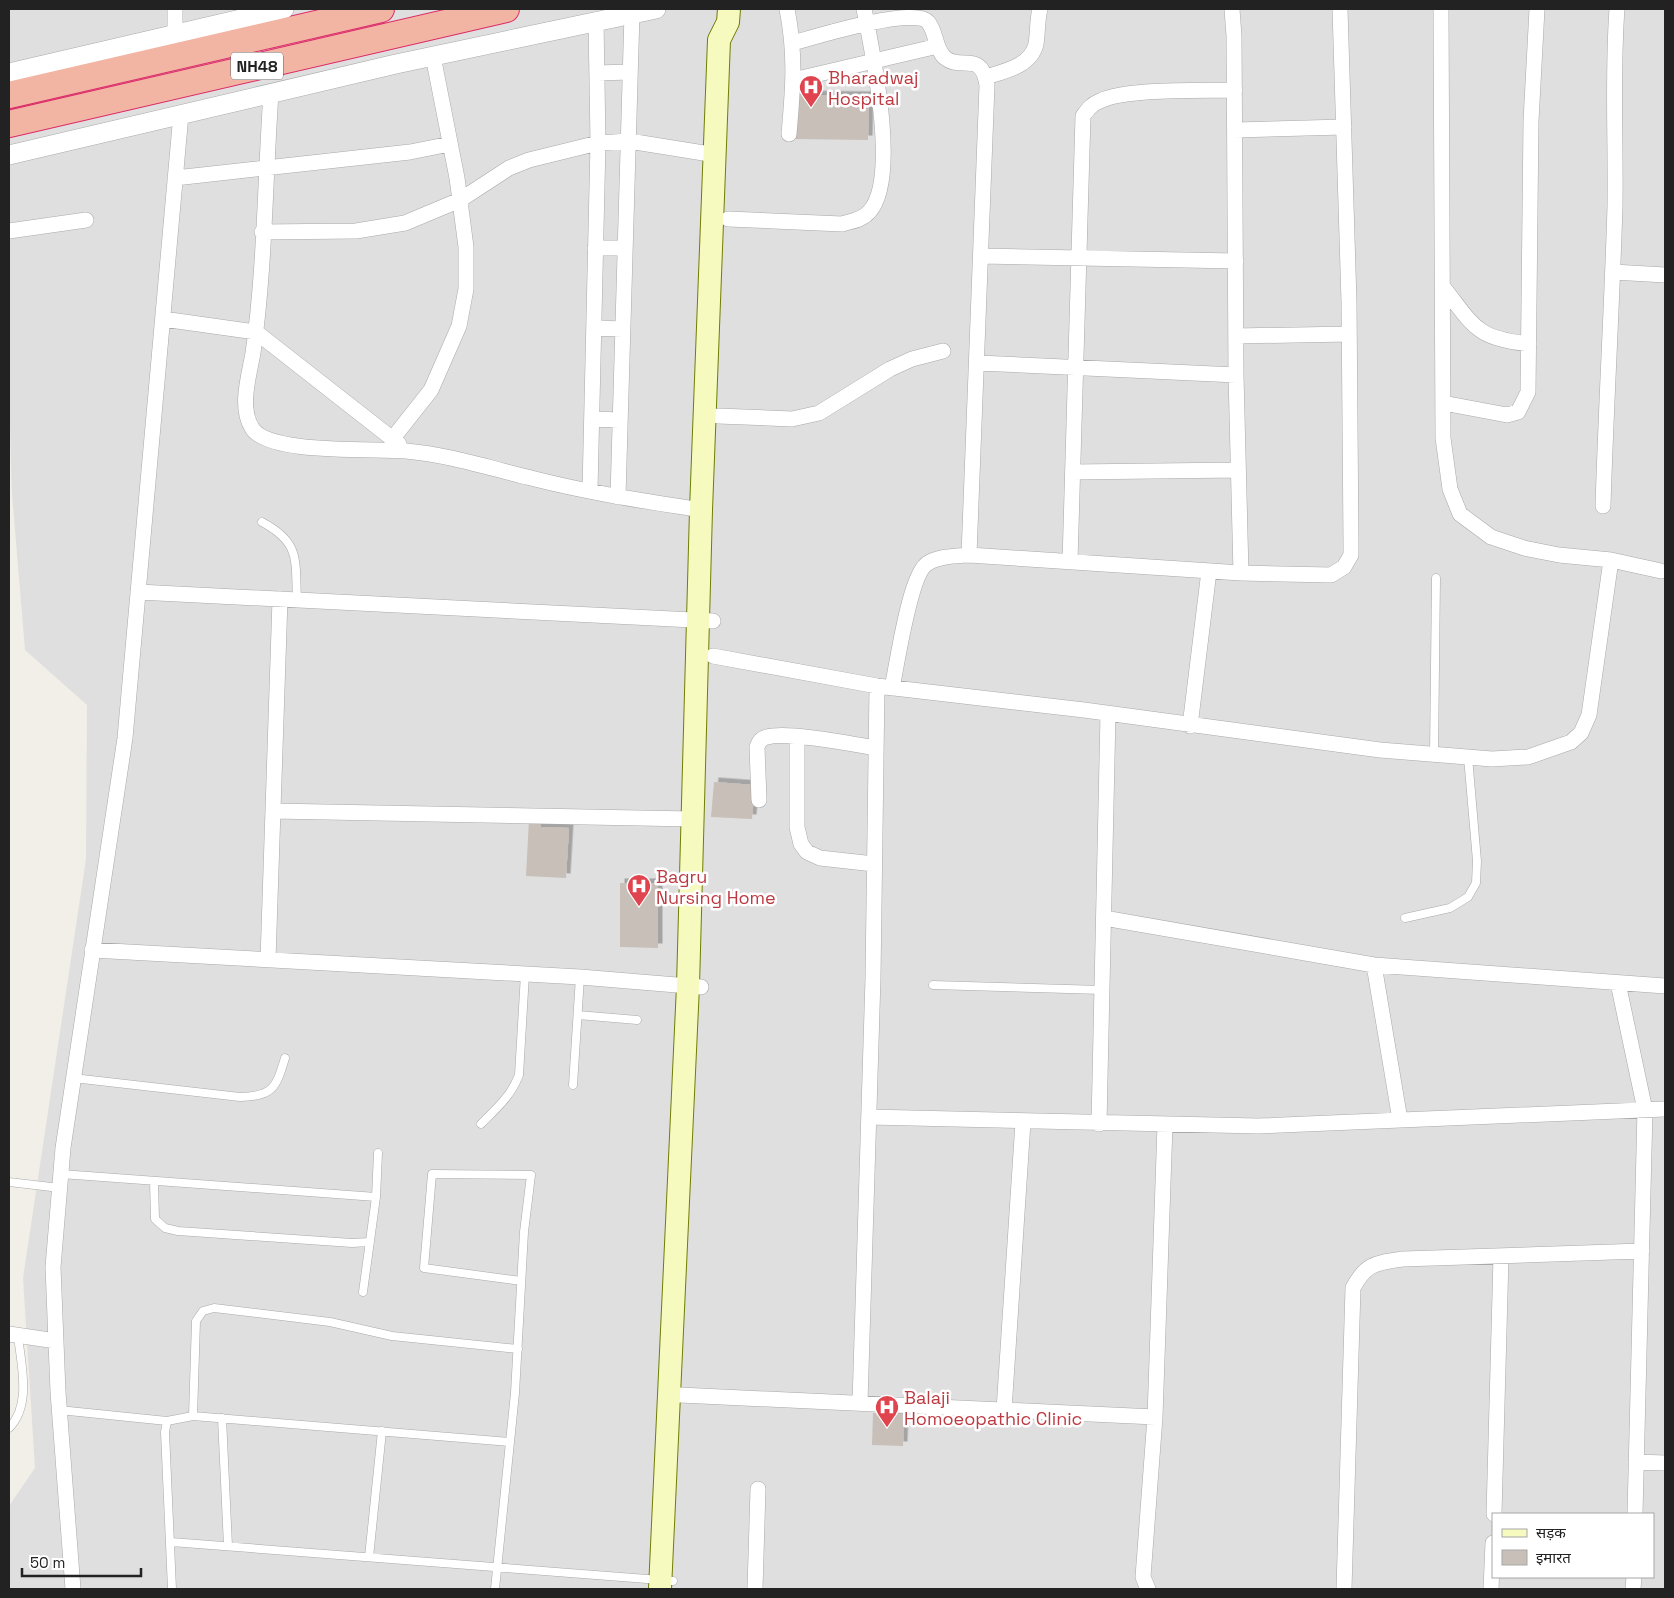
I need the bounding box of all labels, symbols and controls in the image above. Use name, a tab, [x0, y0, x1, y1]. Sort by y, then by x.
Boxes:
road number: NH48	[231, 52, 283, 80]
place label: Bharadwaj Hospital	[828, 66, 919, 110]
hospital icon: Bharadwaj Hospital	[798, 74, 824, 108]
place label: Bagru Nursing Home	[656, 865, 776, 909]
hospital icon: Bagru Nursing Home	[626, 873, 652, 907]
place label: Balaji Homoeopathic Clinic	[904, 1386, 1082, 1430]
hospital icon: Balaji Homoeopathic Clinic	[874, 1394, 900, 1428]
legend	[1492, 1513, 1654, 1578]
text: सड़क	[1536, 1523, 1566, 1542]
scale bar	[22, 1546, 141, 1578]
text: इमारत	[1536, 1548, 1571, 1567]
text: 50 m	[30, 1553, 65, 1572]

